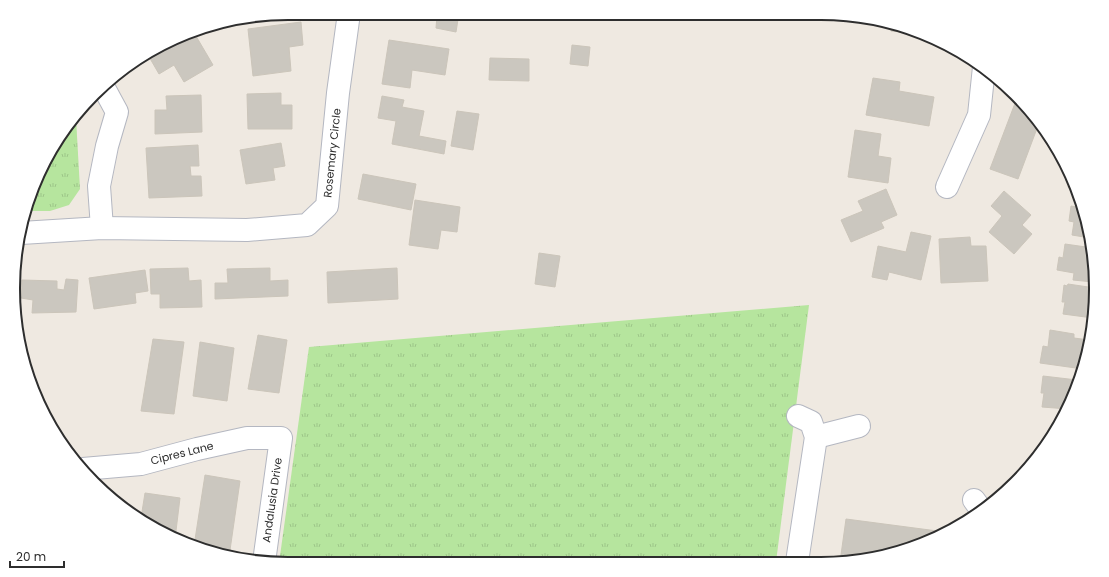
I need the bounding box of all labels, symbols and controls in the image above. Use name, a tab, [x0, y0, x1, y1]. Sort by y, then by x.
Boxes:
street label: Rosemary Circle	[319, 107, 345, 198]
street label: Cipres Lane	[149, 437, 215, 469]
street label: Andalusia Drive	[258, 456, 286, 543]
scale bar	[10, 543, 64, 569]
text: 20 m	[16, 548, 46, 565]

